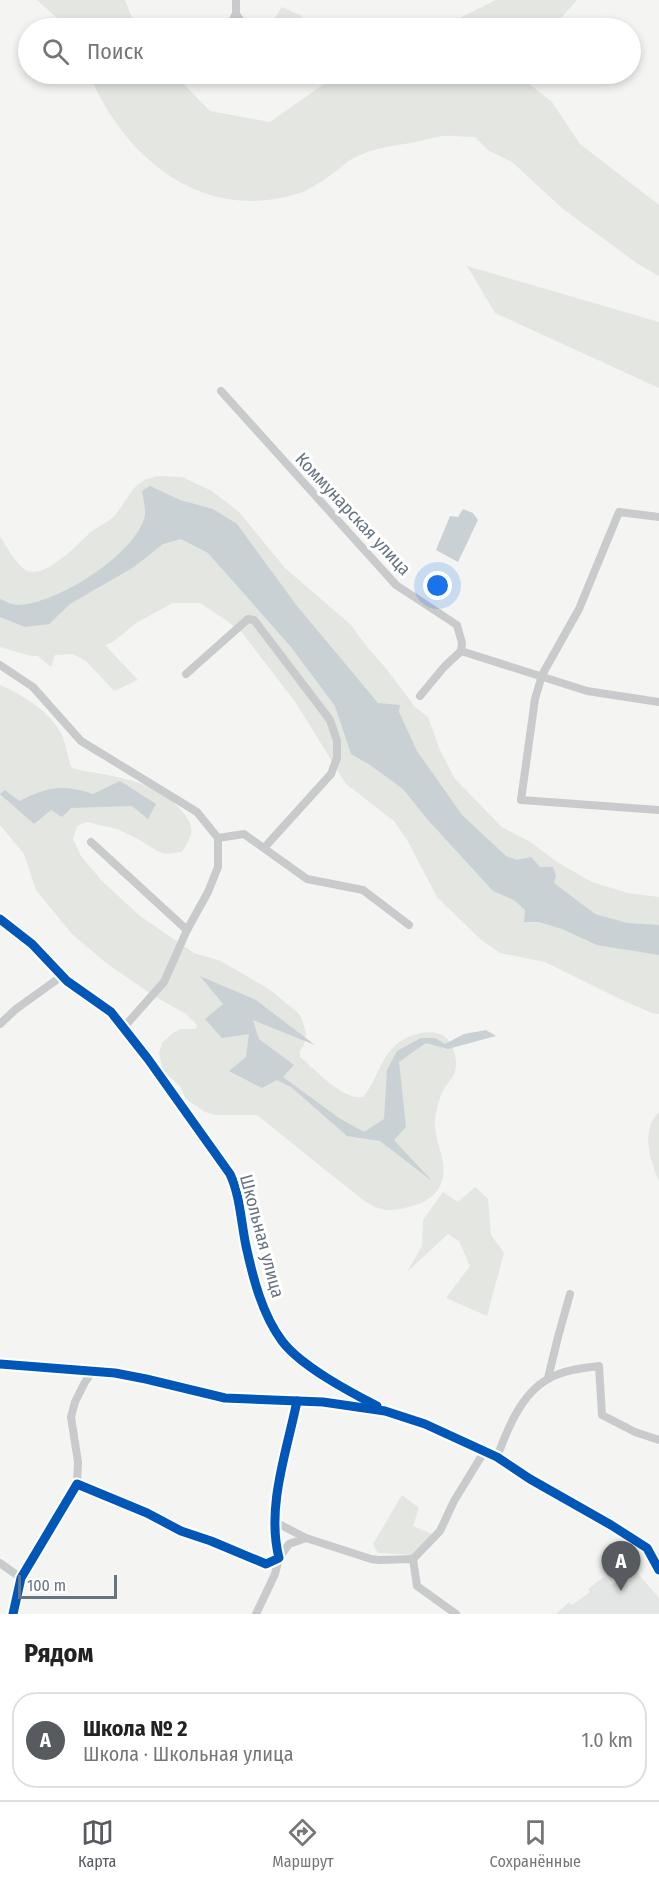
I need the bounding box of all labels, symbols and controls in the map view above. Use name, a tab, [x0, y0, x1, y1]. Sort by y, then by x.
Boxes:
search box	[18, 18, 641, 84]
icon: search	[39, 35, 72, 68]
text: Поиск	[87, 38, 143, 65]
street label: Коммунарская улица	[291, 448, 416, 580]
your location	[423, 571, 452, 600]
street label: Школьная улица	[235, 1172, 289, 1300]
pin: A	[602, 1542, 640, 1591]
scale bar	[18, 1572, 117, 1600]
text: 100 m	[27, 1576, 66, 1595]
text: Рядом	[24, 1638, 93, 1669]
text: Школа № 2	[83, 1715, 187, 1742]
text: A	[40, 1728, 51, 1752]
text: 1.0 km	[581, 1728, 633, 1752]
text: Школа · Школьная улица	[83, 1742, 293, 1766]
tab: Карта	[78, 1816, 116, 1871]
tab: Маршрут	[272, 1816, 334, 1871]
tab: Сохранённые	[490, 1816, 581, 1871]

